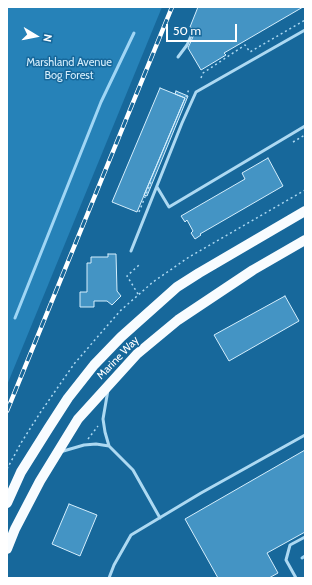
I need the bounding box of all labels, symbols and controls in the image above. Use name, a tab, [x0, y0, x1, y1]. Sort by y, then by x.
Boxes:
north arrow	[16, 16, 56, 56]
scale bar	[168, 16, 239, 42]
text: 50 m	[173, 23, 201, 38]
text: N	[40, 33, 55, 43]
park label: Marshland Avenue Bog Forest	[26, 56, 112, 82]
street label: Marine Way	[94, 334, 142, 382]

